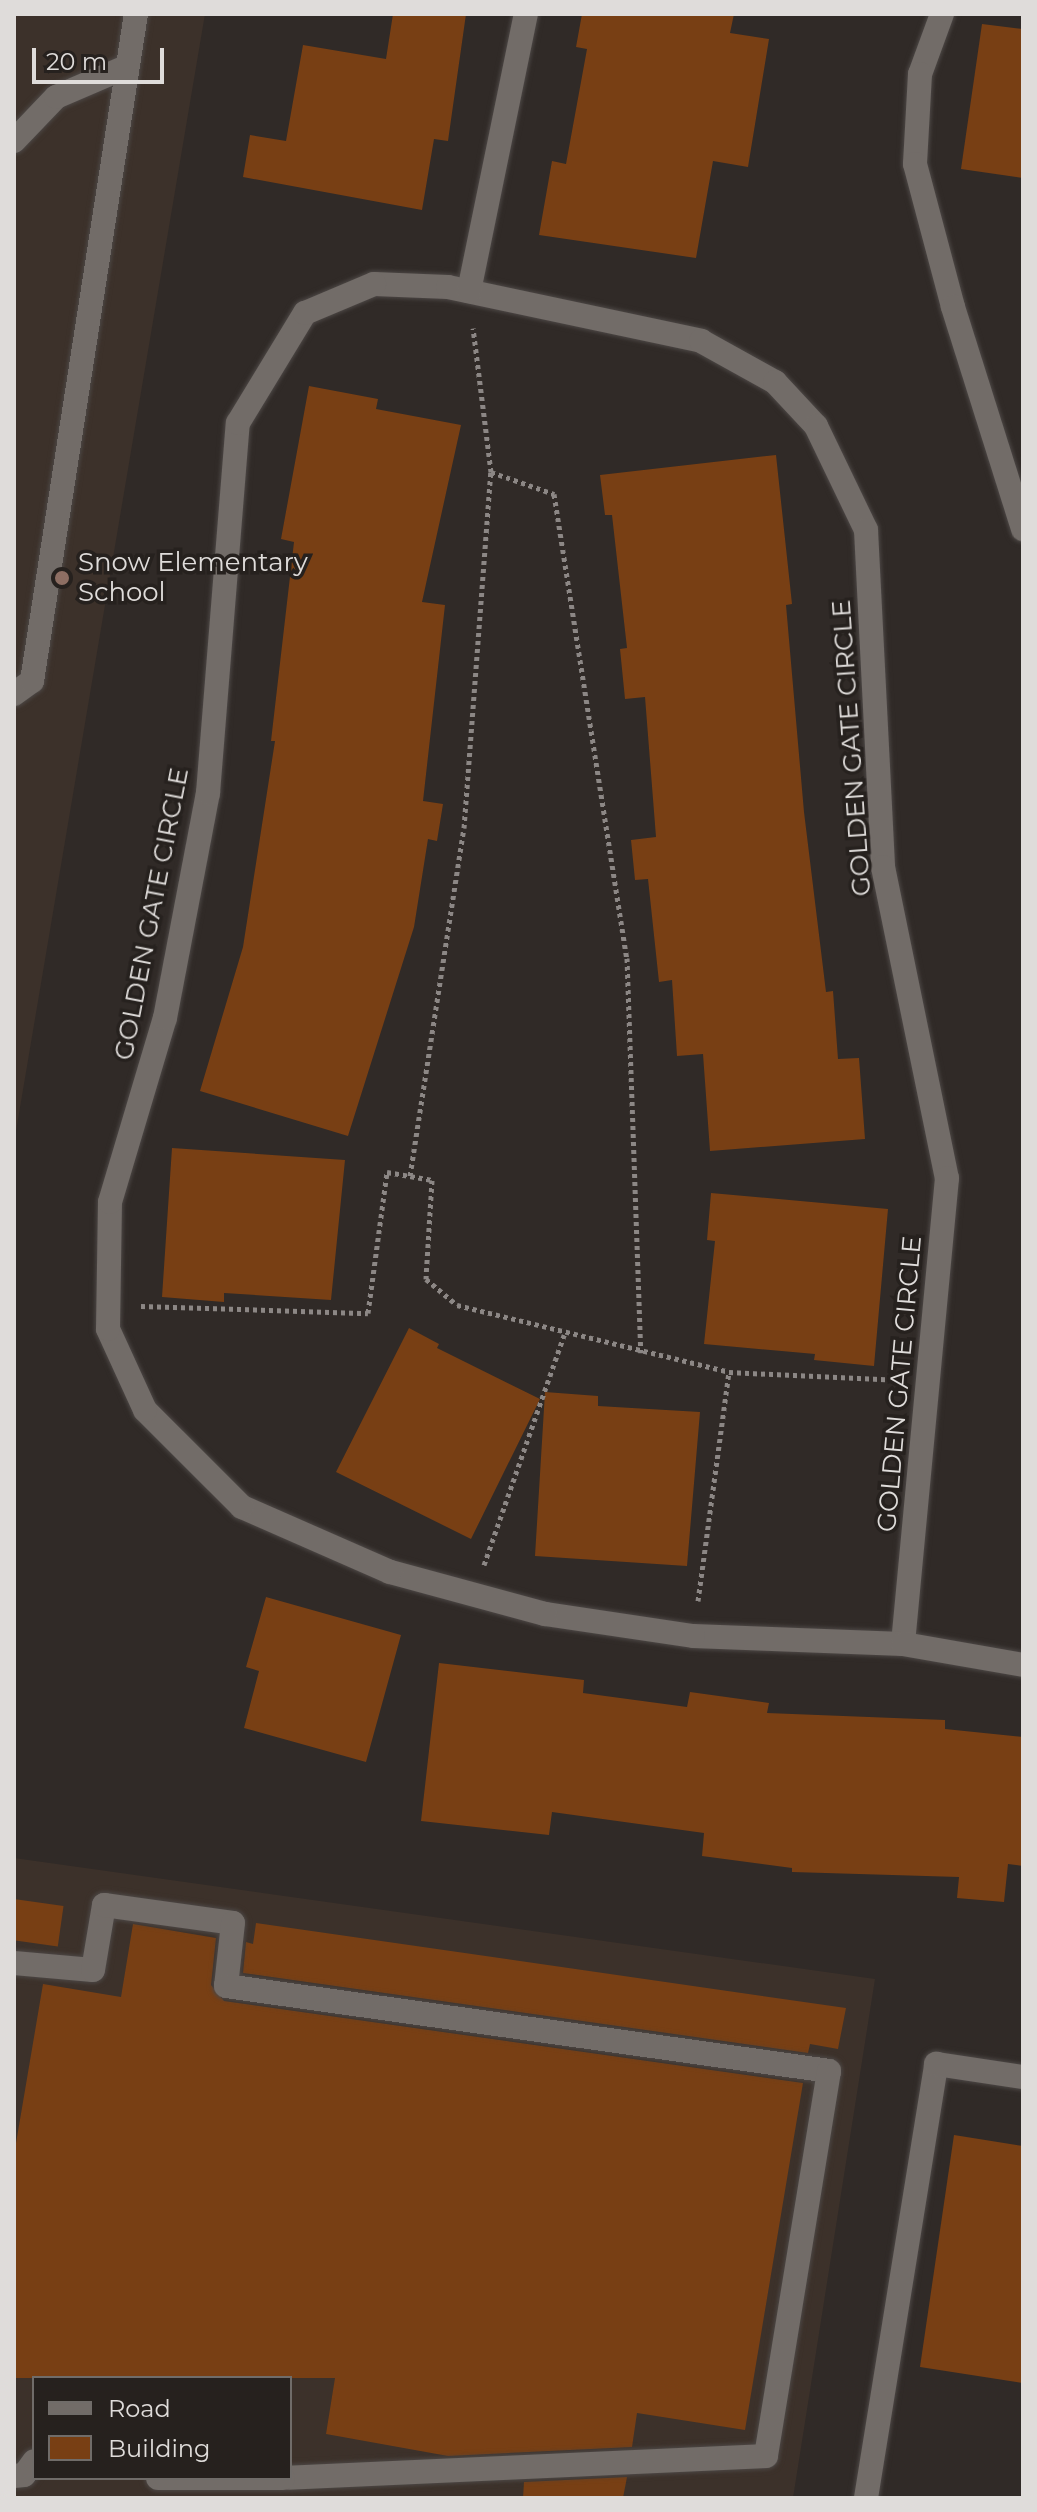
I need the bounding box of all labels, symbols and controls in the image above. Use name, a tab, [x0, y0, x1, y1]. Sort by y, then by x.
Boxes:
scale bar	[36, 32, 168, 82]
text: 20 m	[46, 47, 107, 76]
place label: Snow Elementary School	[78, 547, 308, 608]
marker: Snow Elementary School	[53, 569, 71, 587]
street label: GOLDEN GATE CIRCLE	[826, 599, 878, 897]
street label: GOLDEN GATE CIRCLE	[108, 765, 196, 1063]
street label: GOLDEN GATE CIRCLE	[872, 1235, 928, 1533]
legend	[32, 2376, 292, 2480]
text: Road	[108, 2394, 171, 2423]
text: Building	[108, 2434, 211, 2463]

